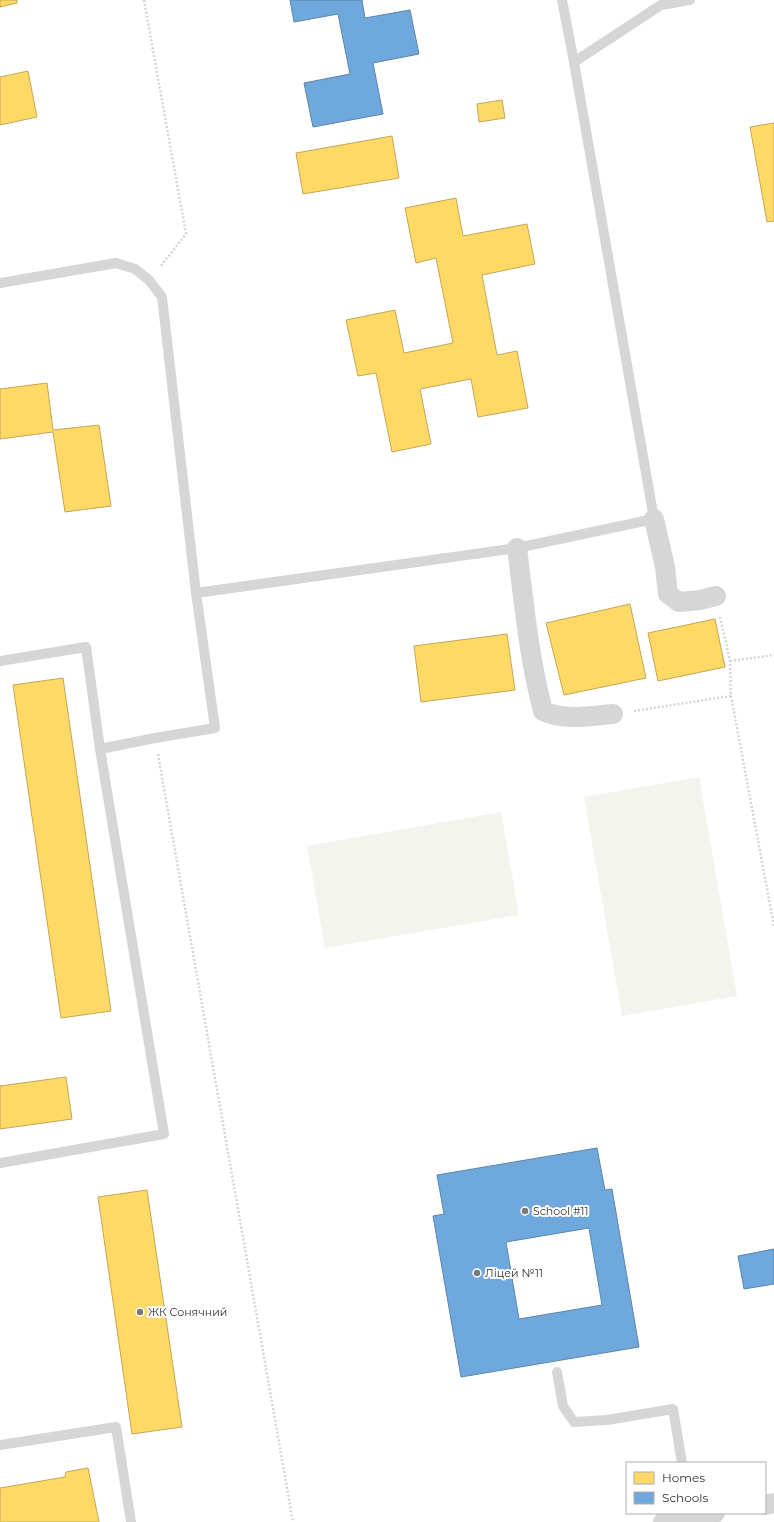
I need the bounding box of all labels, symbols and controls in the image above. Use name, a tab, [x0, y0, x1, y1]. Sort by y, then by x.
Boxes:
place label: School #11	[533, 1204, 589, 1218]
marker: School #11	[520, 1206, 530, 1216]
place label: Ліцей №11	[485, 1266, 543, 1280]
marker: Ліцей №11	[472, 1268, 482, 1278]
place label: ЖК Сонячний	[148, 1305, 227, 1319]
marker: ЖК Сонячний	[135, 1307, 145, 1317]
legend	[626, 1462, 766, 1514]
text: Homes	[662, 1470, 705, 1485]
text: Schools	[662, 1490, 708, 1505]

